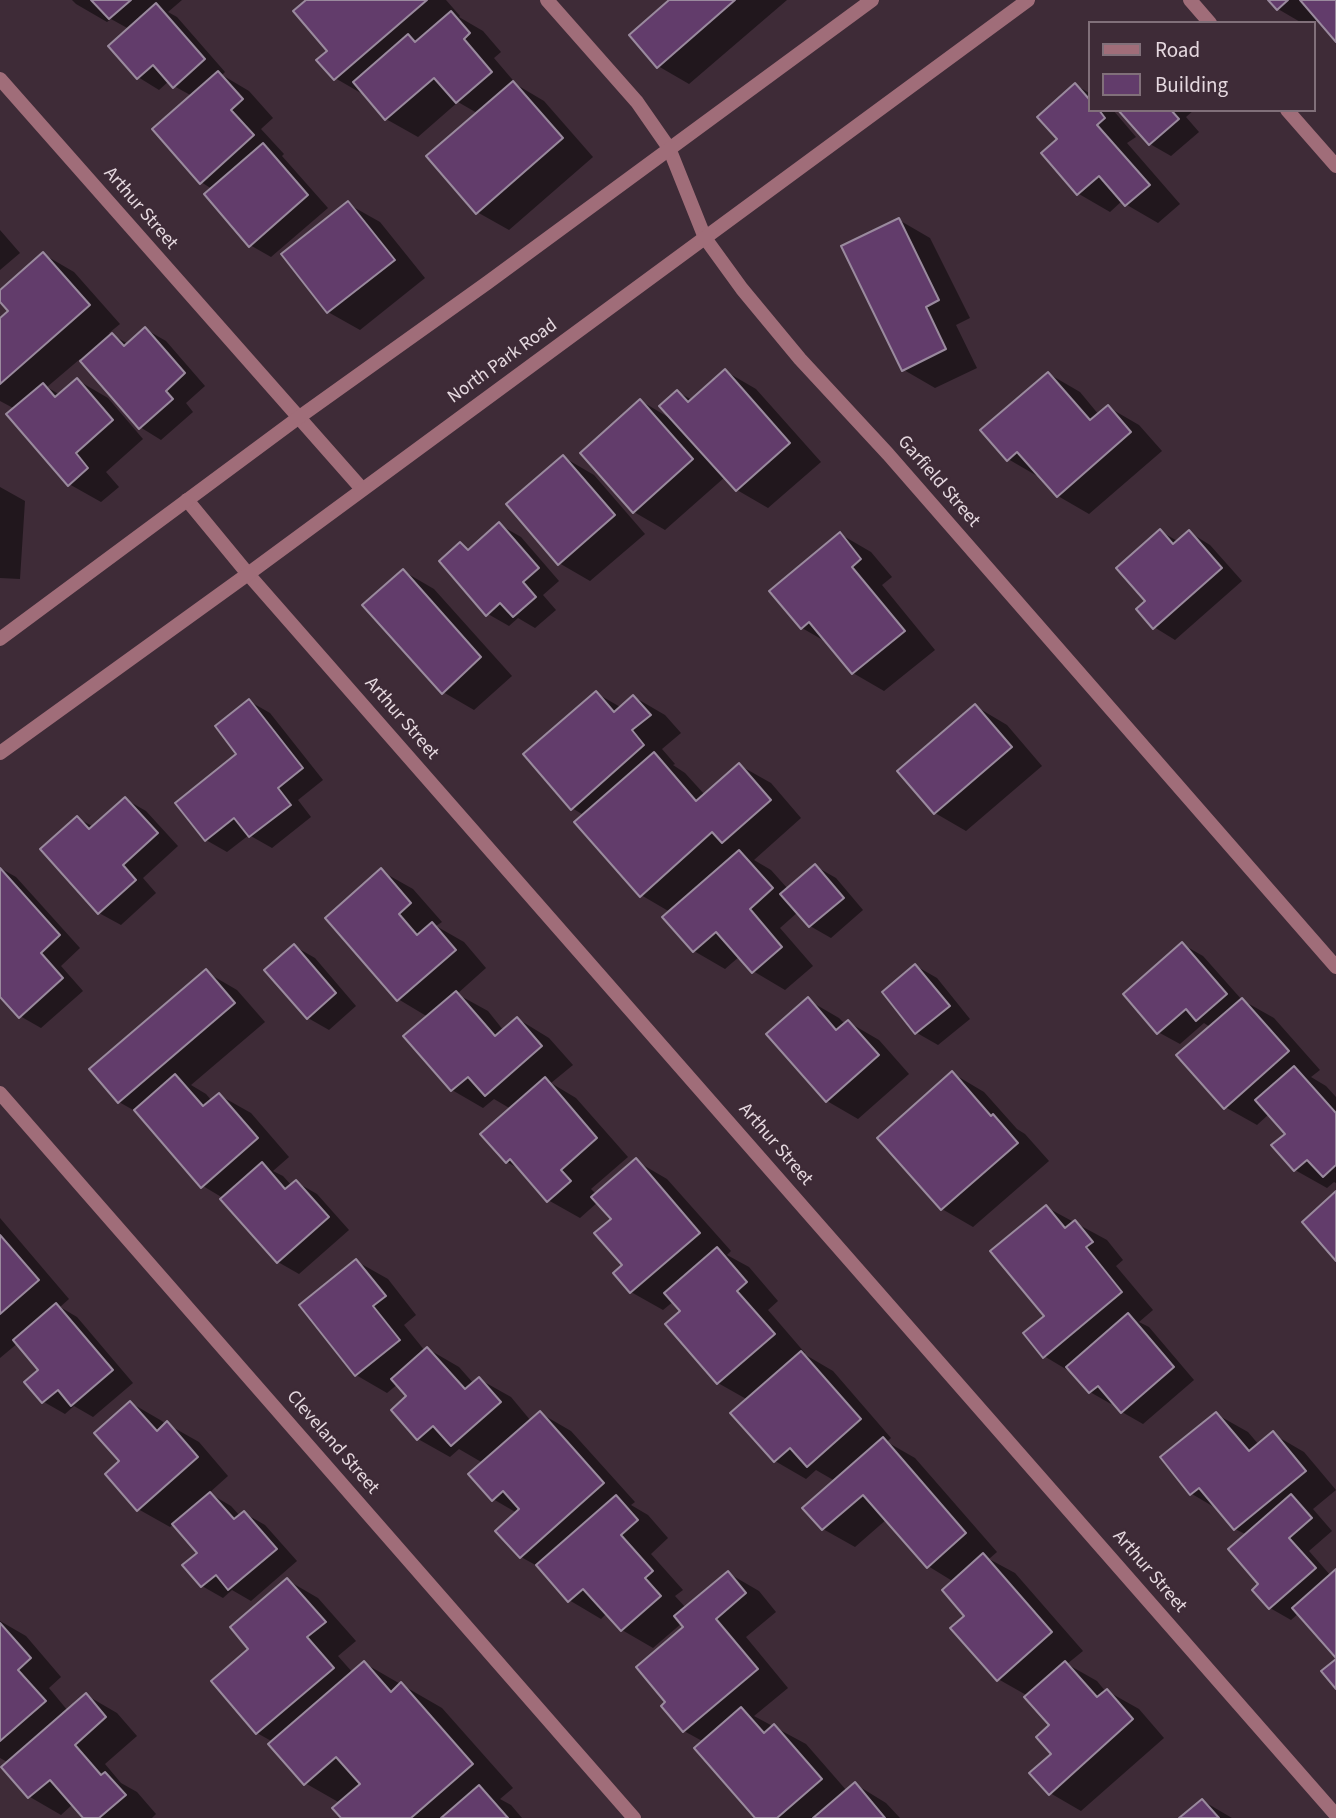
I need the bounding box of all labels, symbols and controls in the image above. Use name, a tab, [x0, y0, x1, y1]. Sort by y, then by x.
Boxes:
legend	[1088, 21, 1315, 112]
text: Road	[1155, 35, 1200, 65]
text: Building	[1155, 70, 1228, 100]
street label: Arthur Street	[98, 163, 182, 255]
street label: North Park Road	[444, 315, 562, 409]
street label: Garfield Street	[892, 431, 984, 533]
street label: Arthur Street	[359, 673, 443, 765]
street label: Arthur Street	[733, 1099, 817, 1191]
street label: Cleveland Street	[281, 1386, 383, 1500]
street label: Arthur Street	[1107, 1526, 1191, 1618]

